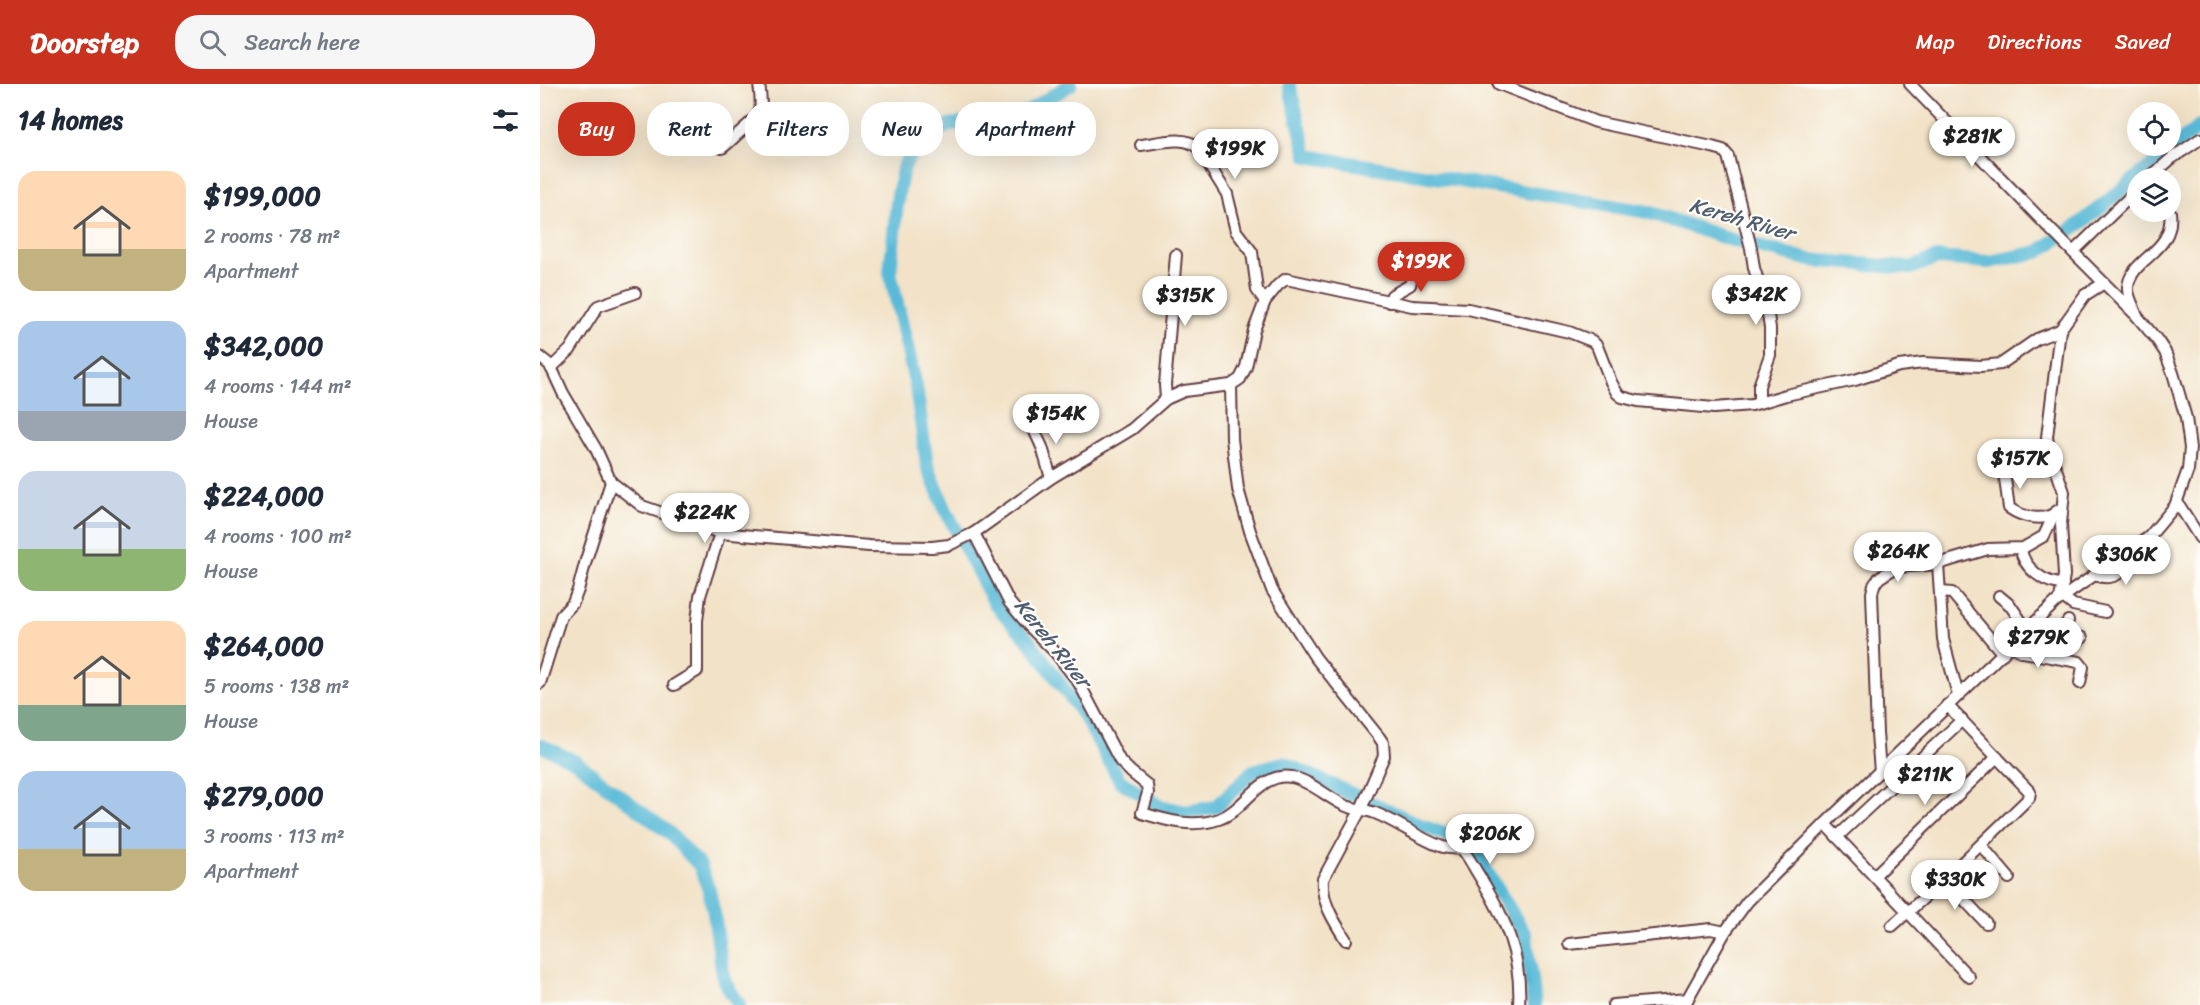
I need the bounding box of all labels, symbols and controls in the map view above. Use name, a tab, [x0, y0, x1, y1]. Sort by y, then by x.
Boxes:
search box	[175, 15, 595, 69]
text: Doorstep	[30, 18, 139, 67]
text: Search here	[244, 23, 360, 62]
text: Map	[1916, 23, 1954, 61]
text: Directions	[1987, 23, 2082, 61]
text: Saved	[2115, 23, 2170, 61]
icon: search	[196, 26, 229, 59]
text: 14 homes	[18, 97, 123, 143]
chip: Buy	[558, 102, 635, 156]
chip: Rent	[647, 102, 733, 156]
chip: Filters	[745, 102, 849, 156]
chip: New	[861, 102, 943, 156]
chip: Apartment	[955, 102, 1096, 156]
map controls	[2127, 102, 2181, 222]
button: locate	[2127, 102, 2181, 156]
icon: filters	[489, 104, 522, 137]
pin: $281K	[1930, 117, 2014, 168]
text: $281K	[1943, 119, 2001, 154]
pin: $199K	[1193, 129, 1277, 180]
text: $199K	[1206, 131, 1264, 166]
button: layers	[2127, 168, 2181, 222]
text: $199,000	[204, 173, 321, 219]
water label: Kereh River	[1685, 186, 1803, 253]
icon: home	[66, 195, 138, 267]
text: 2 rooms · 78 m²	[204, 219, 340, 254]
pin: $199K	[1379, 242, 1463, 293]
text: $199K	[1392, 244, 1450, 279]
text: Apartment	[204, 254, 298, 289]
pin: $342K	[1714, 275, 1798, 326]
pin: $315K	[1143, 276, 1227, 327]
text: $342K	[1726, 277, 1786, 312]
text: $315K	[1156, 278, 1214, 313]
text: $342,000	[204, 323, 323, 369]
icon: home	[66, 345, 138, 417]
text: 4 rooms · 144 m²	[204, 369, 352, 404]
pin: $154K	[1014, 394, 1098, 445]
text: $154K	[1027, 396, 1085, 431]
text: House	[204, 404, 258, 439]
pin: $157K	[1978, 439, 2062, 490]
text: $157K	[1991, 441, 2049, 476]
text: $224,000	[204, 473, 324, 519]
pin: $224K	[663, 493, 747, 544]
icon: home	[66, 495, 138, 567]
text: $224K	[674, 495, 736, 530]
text: 4 rooms · 100 m²	[204, 519, 352, 554]
pin: $264K	[1856, 532, 1940, 583]
text: $264K	[1867, 534, 1929, 569]
pin: $306K	[2084, 535, 2168, 586]
text: $306K	[2096, 537, 2156, 572]
text: House	[204, 554, 258, 589]
water label: Kereh River	[1005, 589, 1104, 700]
pin: $279K	[1996, 618, 2080, 669]
text: $279K	[2008, 620, 2068, 655]
text: $264,000	[204, 623, 324, 669]
icon: home	[66, 645, 138, 717]
text: 5 rooms · 138 m²	[204, 669, 349, 704]
text: House	[204, 704, 258, 739]
pin: $211K	[1883, 755, 1967, 806]
text: $211K	[1898, 757, 1952, 792]
text: $279,000	[204, 773, 324, 819]
icon: home	[66, 795, 138, 867]
pin: $206K	[1448, 814, 1532, 865]
text: $206K	[1459, 816, 1521, 851]
text: 3 rooms · 113 m²	[204, 819, 345, 854]
text: Apartment	[204, 854, 298, 889]
pin: $330K	[1913, 860, 1997, 911]
text: $330K	[1925, 862, 1985, 897]

